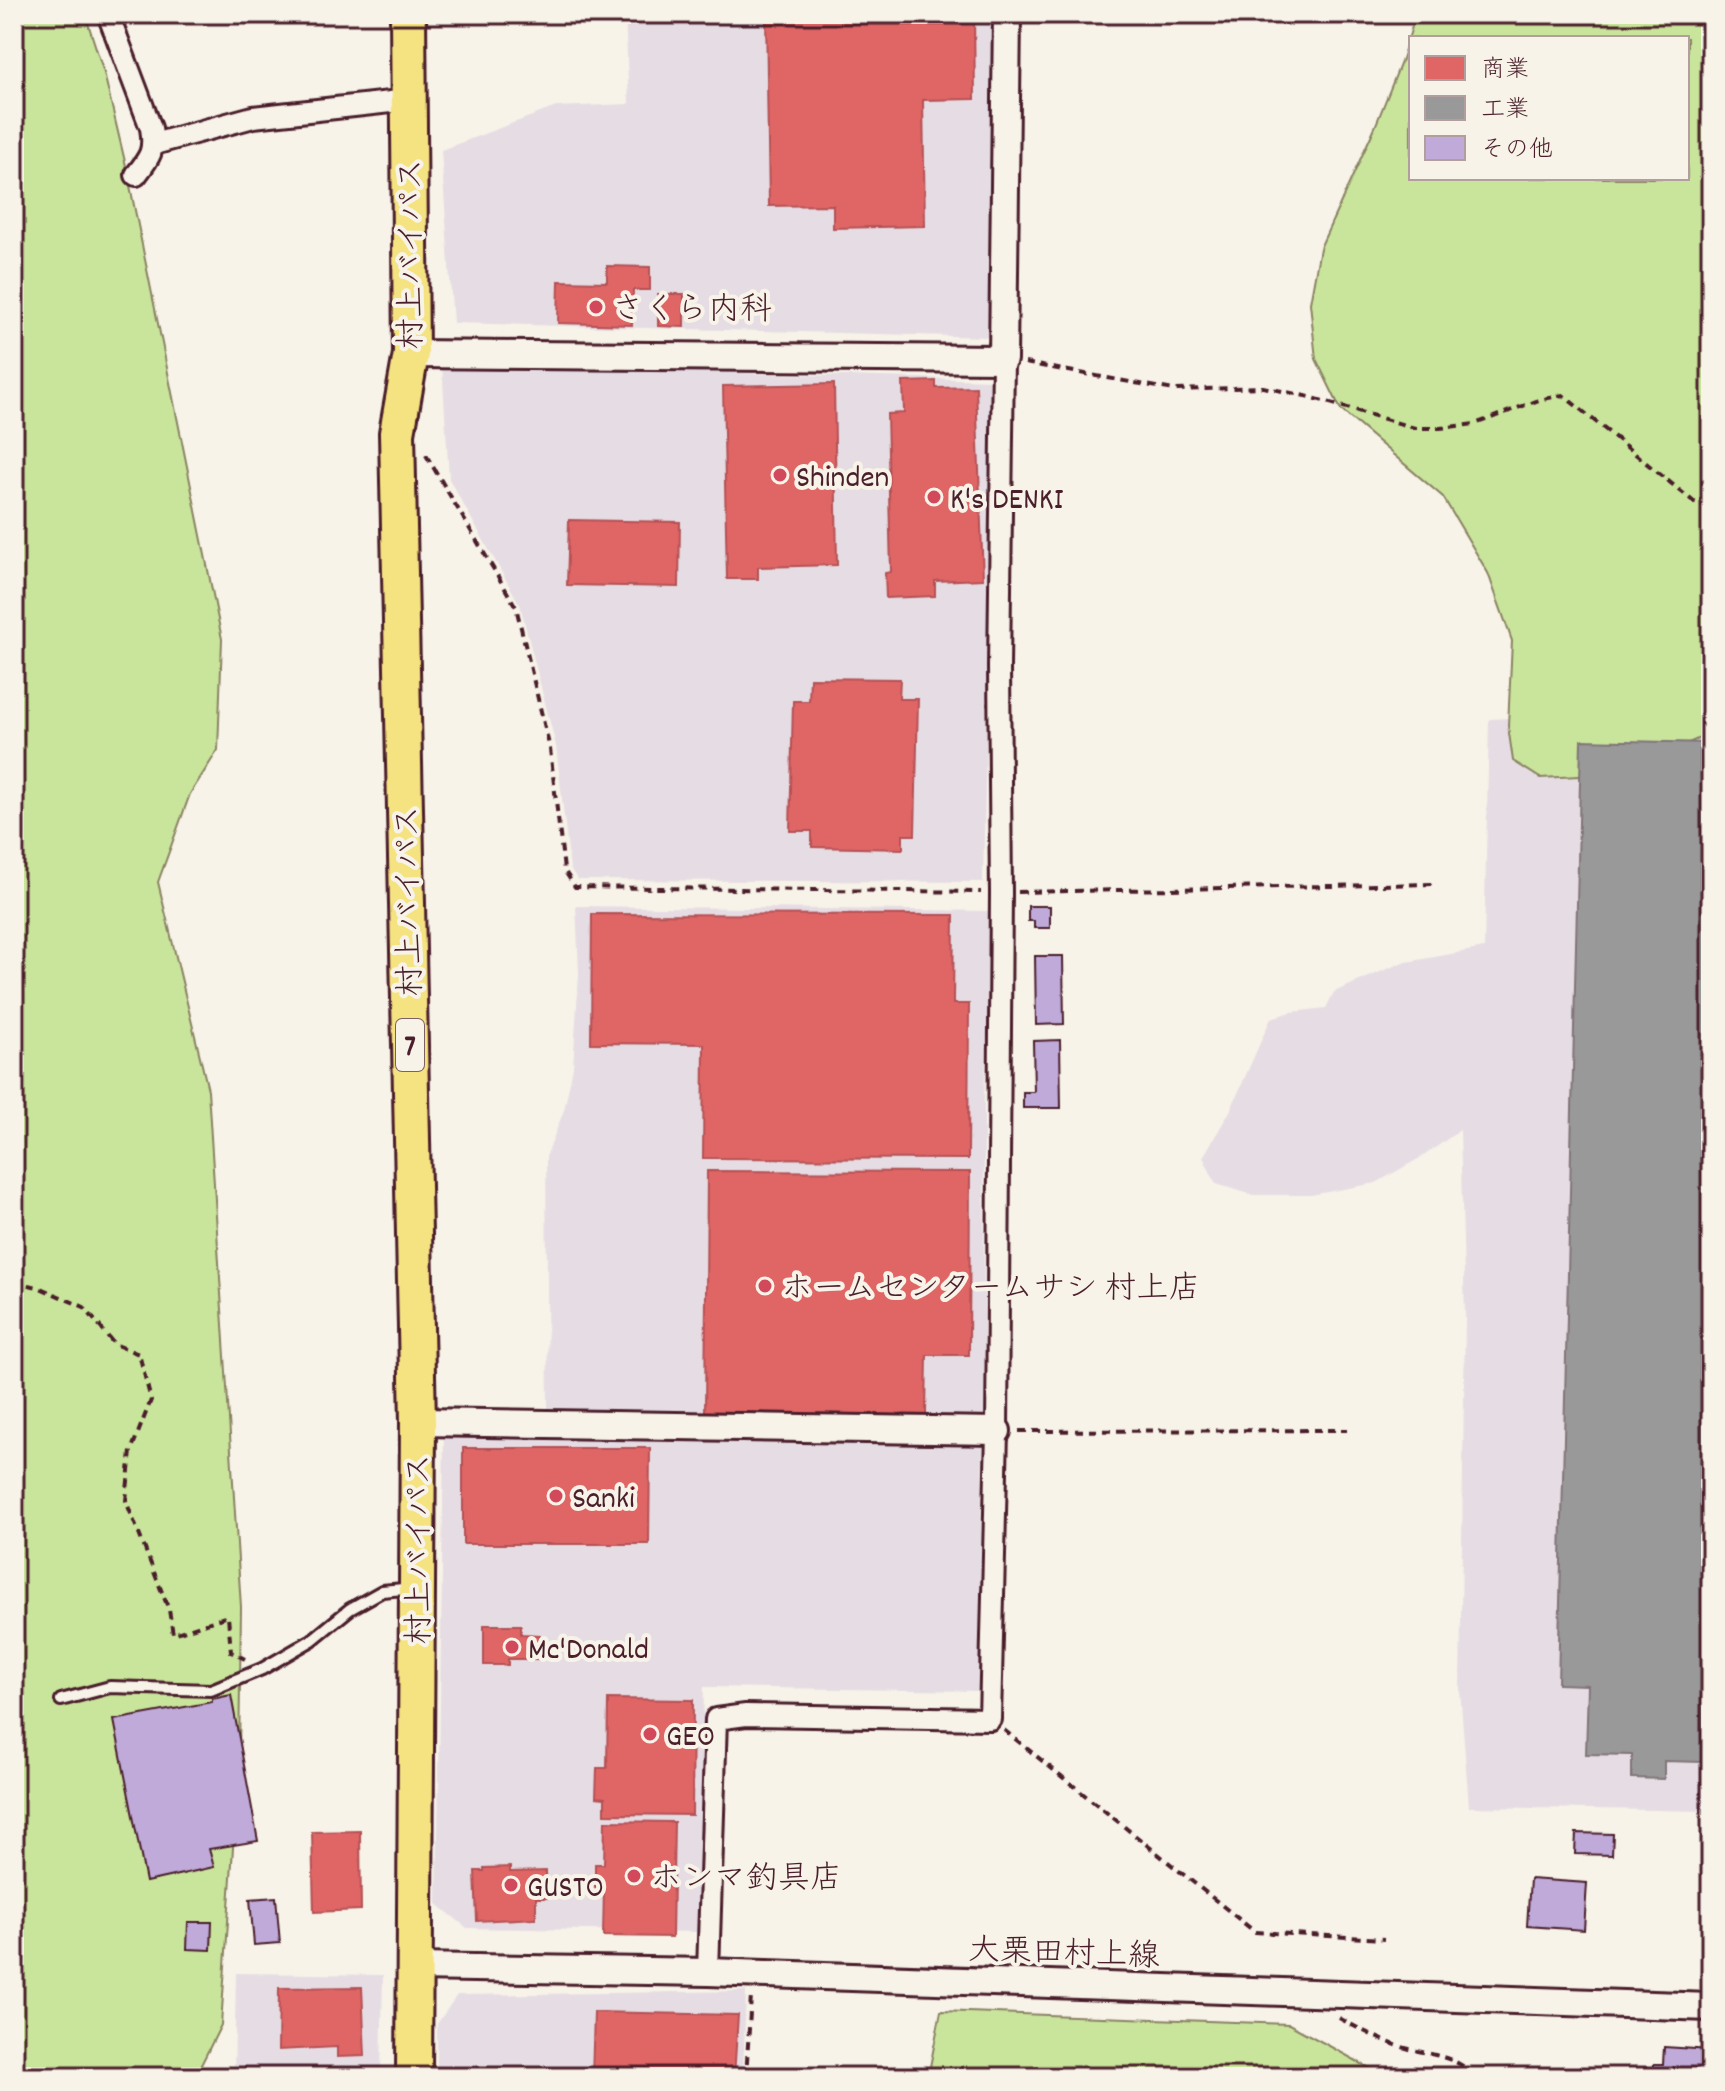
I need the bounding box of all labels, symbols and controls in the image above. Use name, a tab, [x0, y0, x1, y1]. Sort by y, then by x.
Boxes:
legend	[1409, 36, 1689, 180]
text: 商業	[1481, 54, 1529, 88]
text: 工業	[1481, 94, 1529, 128]
text: その他	[1481, 134, 1553, 168]
street label: 村上バイパス	[391, 158, 437, 350]
place label: さくら内科	[612, 289, 772, 335]
marker: さくら内科	[587, 298, 605, 316]
place label: Shinden	[796, 457, 889, 503]
marker: Shinden	[771, 466, 789, 484]
place label: K's DENKI	[950, 479, 1064, 525]
marker: K's DENKI	[925, 488, 943, 506]
street label: 村上バイパス	[387, 805, 437, 997]
road number: 7	[396, 1019, 424, 1071]
place label: ホームセンタームサシ 村上店	[781, 1268, 1201, 1314]
marker: ホームセンタームサシ 村上店	[756, 1277, 774, 1295]
street label: 村上バイパス	[399, 1453, 445, 1645]
place label: Sanki	[572, 1478, 635, 1524]
marker: Sanki	[547, 1487, 565, 1505]
place label: Mc'Donald	[528, 1629, 649, 1675]
marker: Mc'Donald	[503, 1638, 521, 1656]
place label: GEO	[666, 1716, 715, 1762]
marker: GEO	[641, 1725, 659, 1743]
place label: ホンマ釣具店	[650, 1858, 842, 1904]
place label: GUSTO	[527, 1867, 604, 1913]
marker: ホンマ釣具店	[625, 1867, 643, 1885]
marker: GUSTO	[502, 1876, 520, 1894]
street label: 大栗田村上線	[967, 1930, 1161, 1982]

